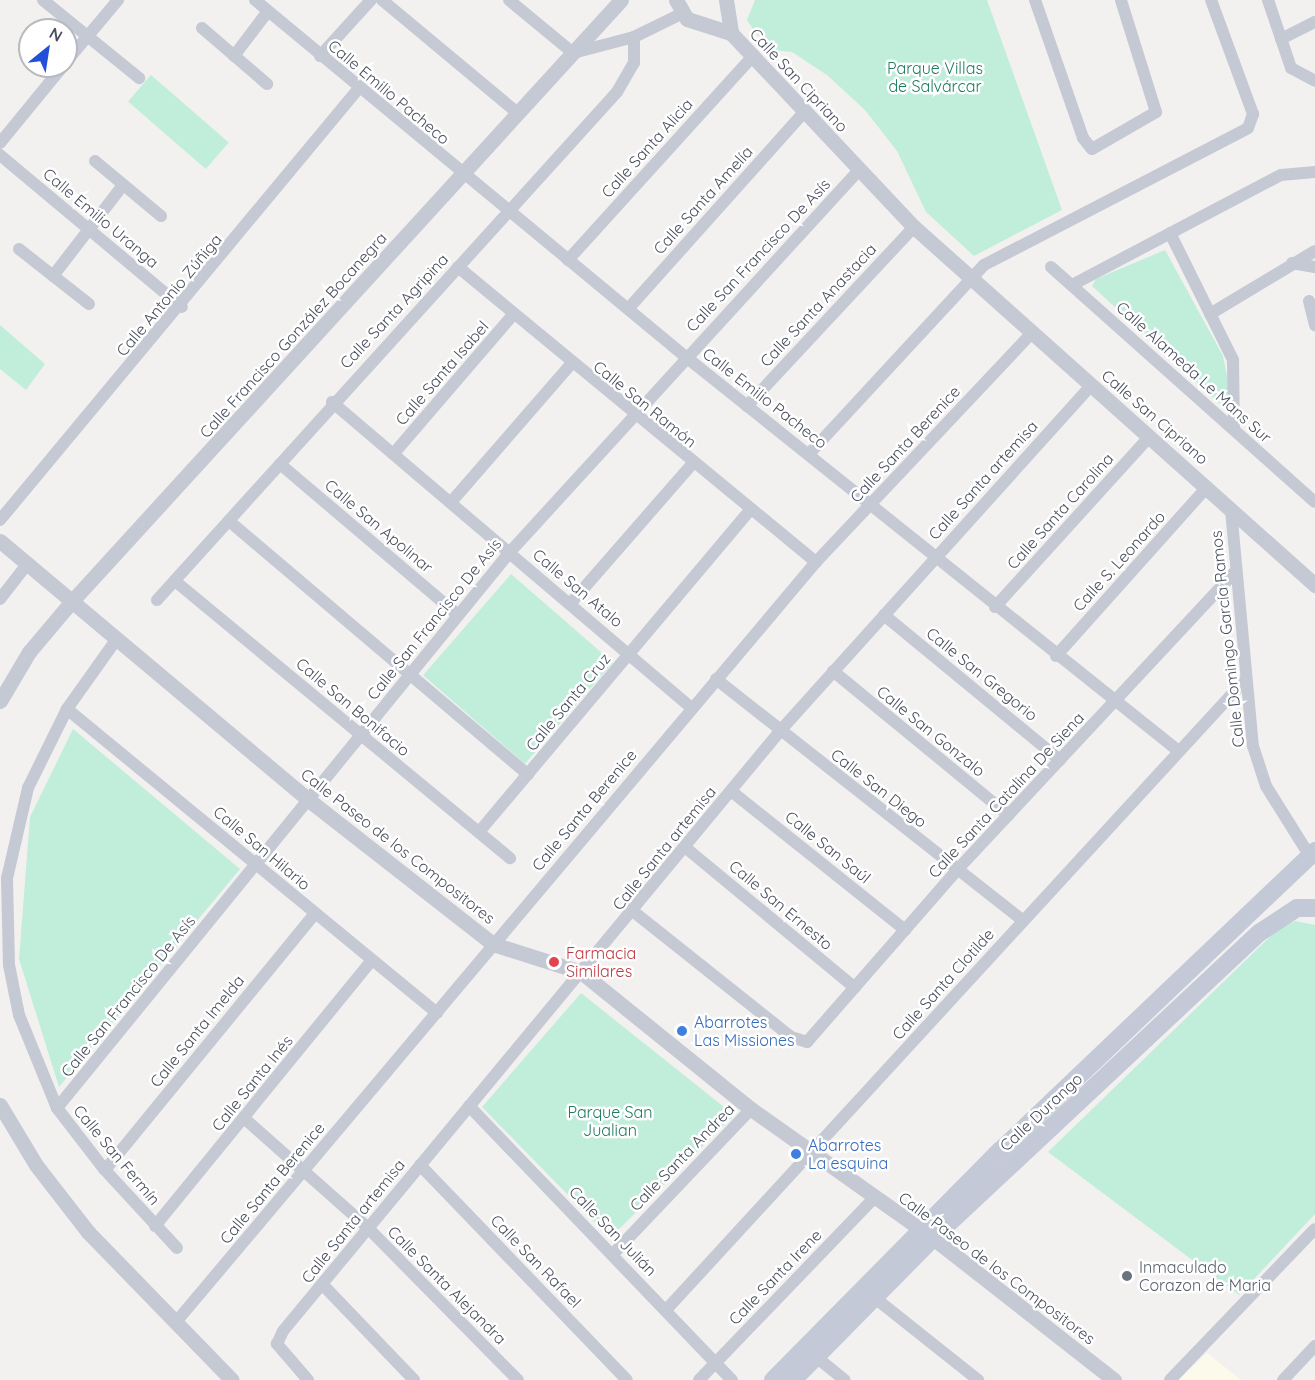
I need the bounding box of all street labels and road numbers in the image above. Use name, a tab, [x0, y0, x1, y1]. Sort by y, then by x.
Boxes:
street label: Calle San Cipriano	[746, 24, 852, 136]
street label: Calle Emilio Pacheco	[324, 36, 454, 148]
street label: Calle Santa Alicia	[597, 94, 697, 202]
street label: Calle Santa Amelía	[649, 142, 757, 258]
street label: Calle Emilio Uranga	[39, 164, 163, 272]
street label: Calle San Francisco De Asís	[682, 174, 834, 336]
street label: Calle Francisco González Bocanegra	[196, 228, 390, 442]
street label: Calle Antonio Zúñiga	[112, 230, 226, 360]
street label: Calle Santa Anastacia	[756, 239, 880, 371]
street label: Calle Santa Agripina	[336, 250, 452, 372]
street label: Calle Alameda Le Mans Sur	[1112, 297, 1276, 447]
street label: Calle Santa Isabel	[391, 317, 493, 429]
street label: Calle Emilio Pacheco	[699, 343, 831, 453]
street label: Calle San Ramón	[590, 357, 700, 451]
street label: Calle San Cipriano	[1098, 366, 1212, 468]
street label: Calle Santa Berenice	[846, 382, 964, 506]
street label: Calle Santa artemisa	[924, 416, 1042, 544]
street label: Calle Santa Carolina	[1003, 449, 1117, 573]
street label: Calle San Apolinar	[321, 475, 437, 577]
street label: Calle S. Leonardo	[1069, 507, 1169, 615]
street label: Calle Domingo García Ramos	[1206, 530, 1248, 748]
street label: Calle San Francisco De Asís	[363, 534, 505, 704]
street label: Calle San Atalo	[529, 545, 627, 631]
street label: Calle San Gregorio	[923, 623, 1041, 725]
street label: Calle Santa Cruz	[522, 649, 614, 755]
street label: Calle San Bonifacio	[292, 654, 414, 760]
street label: Calle San Gonzalo	[873, 681, 989, 781]
street label: Calle Santa Catalina De Siena	[924, 708, 1088, 882]
street label: Calle Santa Berenice	[528, 745, 640, 875]
street label: Calle San Diego	[827, 745, 931, 831]
street label: Calle Paseo de los Compositores	[297, 764, 499, 928]
street label: Calle Santa artemisa	[608, 782, 720, 914]
street label: Calle San Hilario	[210, 802, 314, 894]
street label: Calle San Saúl	[781, 807, 875, 887]
street label: Calle San Ernesto	[725, 856, 837, 954]
street label: Calle San Francisco De Asís	[57, 911, 199, 1081]
street label: Calle Santa Clotilde	[888, 924, 998, 1044]
street label: Calle Santa Imelda	[146, 971, 248, 1091]
street label: Calle Santa Inés	[207, 1031, 297, 1135]
street label: Calle Durango	[996, 1069, 1086, 1155]
street label: Calle Santa Andrea	[626, 1099, 738, 1215]
street label: Calle San Fermín	[70, 1101, 164, 1209]
street label: Calle Santa Berenice	[216, 1118, 328, 1248]
street label: Calle Santa artemisa	[297, 1155, 409, 1287]
street label: Calle San Julián	[565, 1182, 661, 1280]
street label: Calle Paseo de los Compositores	[895, 1188, 1099, 1348]
street label: Calle San Rafael	[487, 1211, 585, 1311]
street label: Calle Santa Alejandra	[384, 1222, 510, 1348]
street label: Calle Santa Irene	[725, 1225, 825, 1329]

